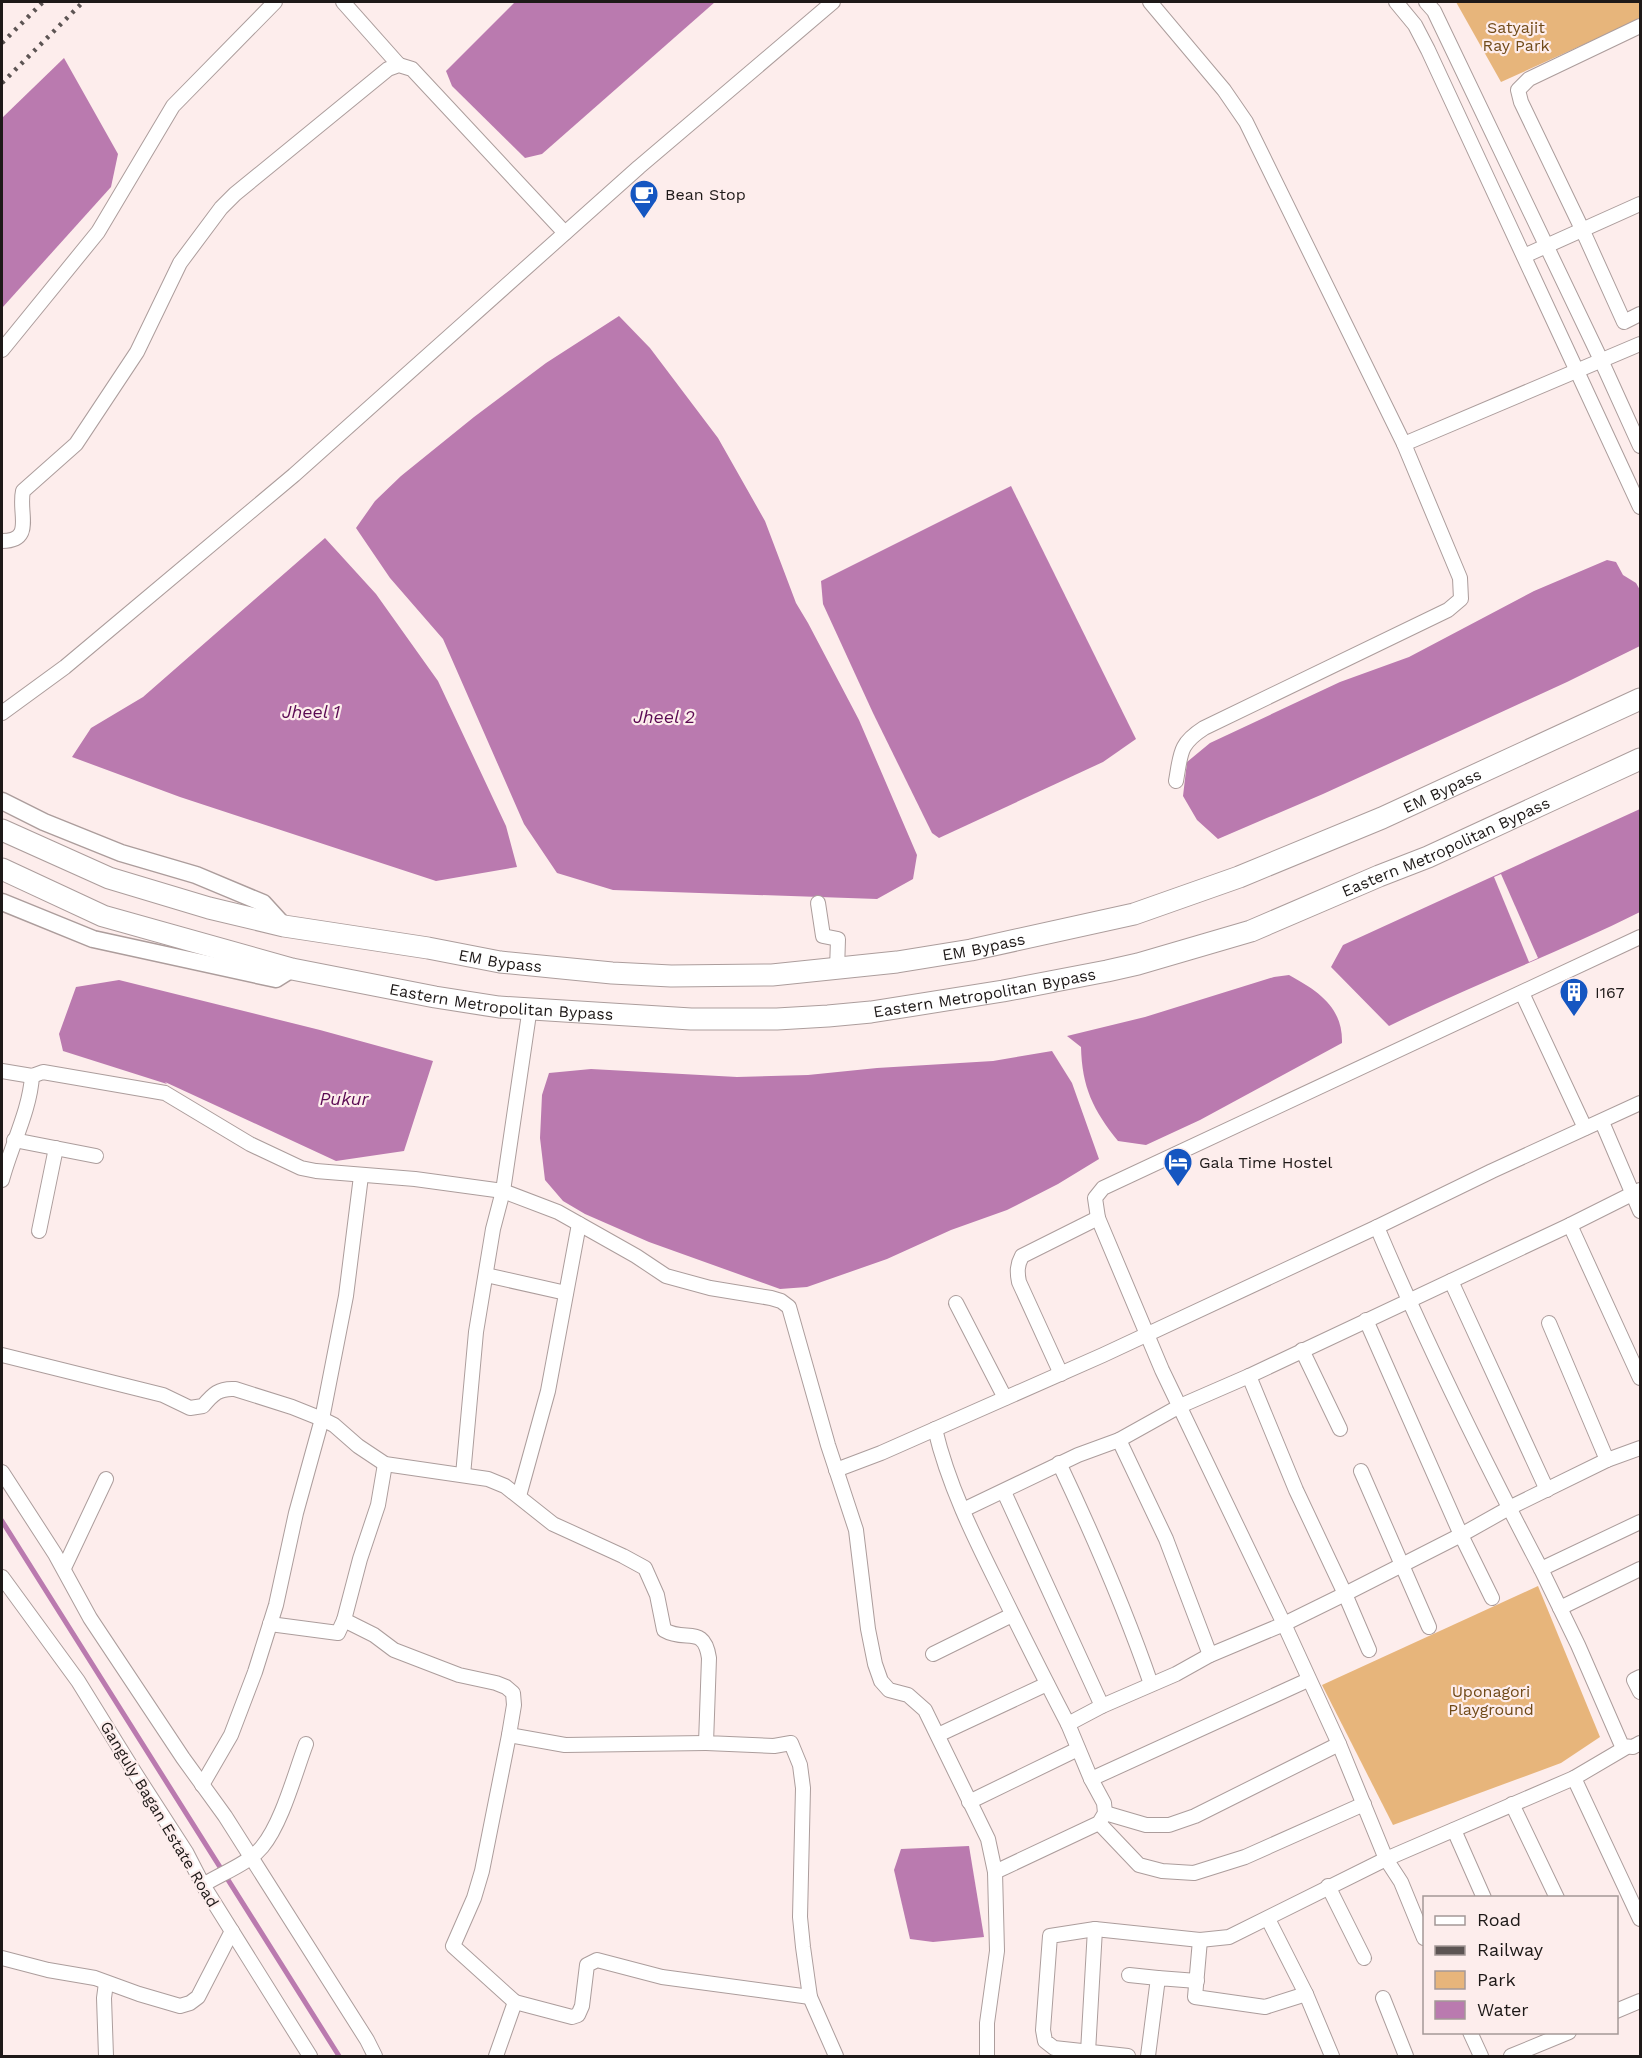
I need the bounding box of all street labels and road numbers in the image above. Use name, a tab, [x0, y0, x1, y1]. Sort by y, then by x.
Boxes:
street label: EM Bypass	[1400, 765, 1484, 817]
street label: Eastern Metropolitan Bypass	[1339, 793, 1553, 901]
street label: EM Bypass	[941, 929, 1027, 965]
street label: EM Bypass	[457, 945, 543, 976]
street label: Eastern Metropolitan Bypass	[872, 964, 1097, 1021]
street label: Eastern Metropolitan Bypass	[388, 979, 614, 1024]
street label: Ganguly Bagan Estate Road	[96, 1718, 223, 1911]

